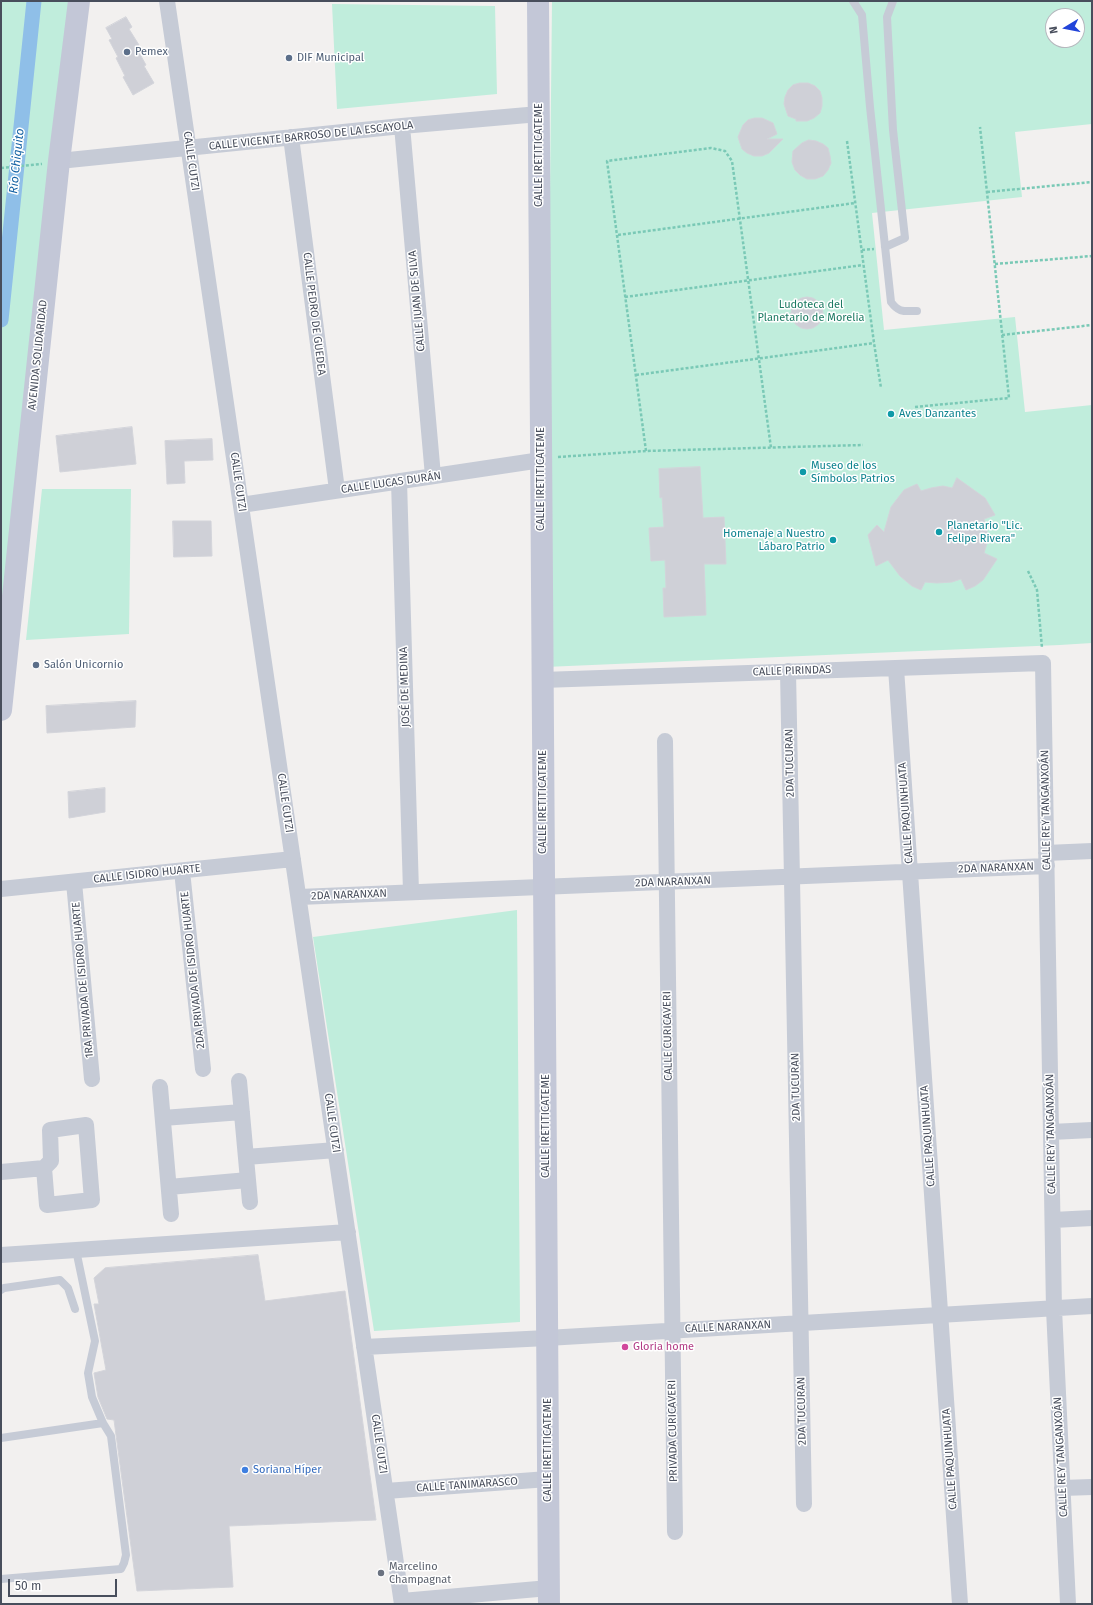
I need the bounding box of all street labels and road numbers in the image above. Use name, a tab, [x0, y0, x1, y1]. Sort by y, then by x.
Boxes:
street label: CALLE IRETITICATEME	[532, 103, 546, 207]
street label: CALLE VICENTE BARROSO DE LA ESCAYOLA	[208, 119, 414, 153]
street label: CALLE CUTZI	[180, 130, 202, 192]
street label: CALLE JUAN DE SILVA	[406, 250, 428, 352]
street label: CALLE PEDRO DE GUEDEA	[300, 252, 328, 376]
street label: AVENIDA SOLIDARIDAD	[26, 299, 50, 411]
street label: CALLE IRETITICATEME	[534, 427, 548, 531]
street label: CALLE CUTZI	[227, 451, 249, 513]
street label: CALLE LUCAS DURÁN	[340, 469, 442, 497]
street label: JOSÉ DE MEDINA	[397, 647, 413, 727]
street label: CALLE PIRINDAS	[753, 663, 831, 679]
street label: 2DA TUCURAN	[783, 729, 797, 797]
street label: CALLE IRETITICATEME	[536, 750, 550, 854]
street label: CALLE REY TANGANXOÁN	[1038, 750, 1054, 870]
street label: CALLE PAQUINHUATA	[896, 762, 916, 864]
street label: CALLE CUTZI	[274, 772, 296, 834]
street label: 2DA NARANXAN	[958, 860, 1034, 876]
street label: CALLE ISIDRO HUARTE	[93, 862, 201, 886]
street label: 2DA NARANXAN	[635, 874, 711, 890]
street label: 2DA NARANXAN	[311, 887, 387, 903]
street label: 2DA PRIVADA DE ISIDRO HUARTE	[178, 891, 208, 1049]
street label: 1RA PRIVADA DE ISIDRO HUARTE	[70, 901, 96, 1059]
street label: CALLE CURICAVERI	[661, 991, 675, 1081]
street label: 2DA TUCURAN	[789, 1053, 803, 1121]
street label: CALLE IRETITICATEME	[539, 1074, 553, 1178]
street label: CALLE REY TANGANXOÁN	[1043, 1074, 1059, 1194]
street label: CALLE PAQUINHUATA	[918, 1085, 938, 1187]
street label: CALLE CUTZI	[321, 1092, 343, 1154]
street label: CALLE NARANXAN	[685, 1318, 771, 1336]
street label: 2DA TUCURAN	[795, 1377, 809, 1445]
street label: PRIVADA CURICAVERI	[666, 1380, 680, 1482]
street label: CALLE REY TANGANXOÁN	[1051, 1396, 1071, 1518]
street label: CALLE IRETITICATEME	[541, 1398, 555, 1502]
street label: CALLE PAQUINHUATA	[940, 1408, 960, 1510]
street label: CALLE CUTZI	[368, 1413, 390, 1475]
street label: CALLE TANIMARASCO	[416, 1475, 518, 1495]

